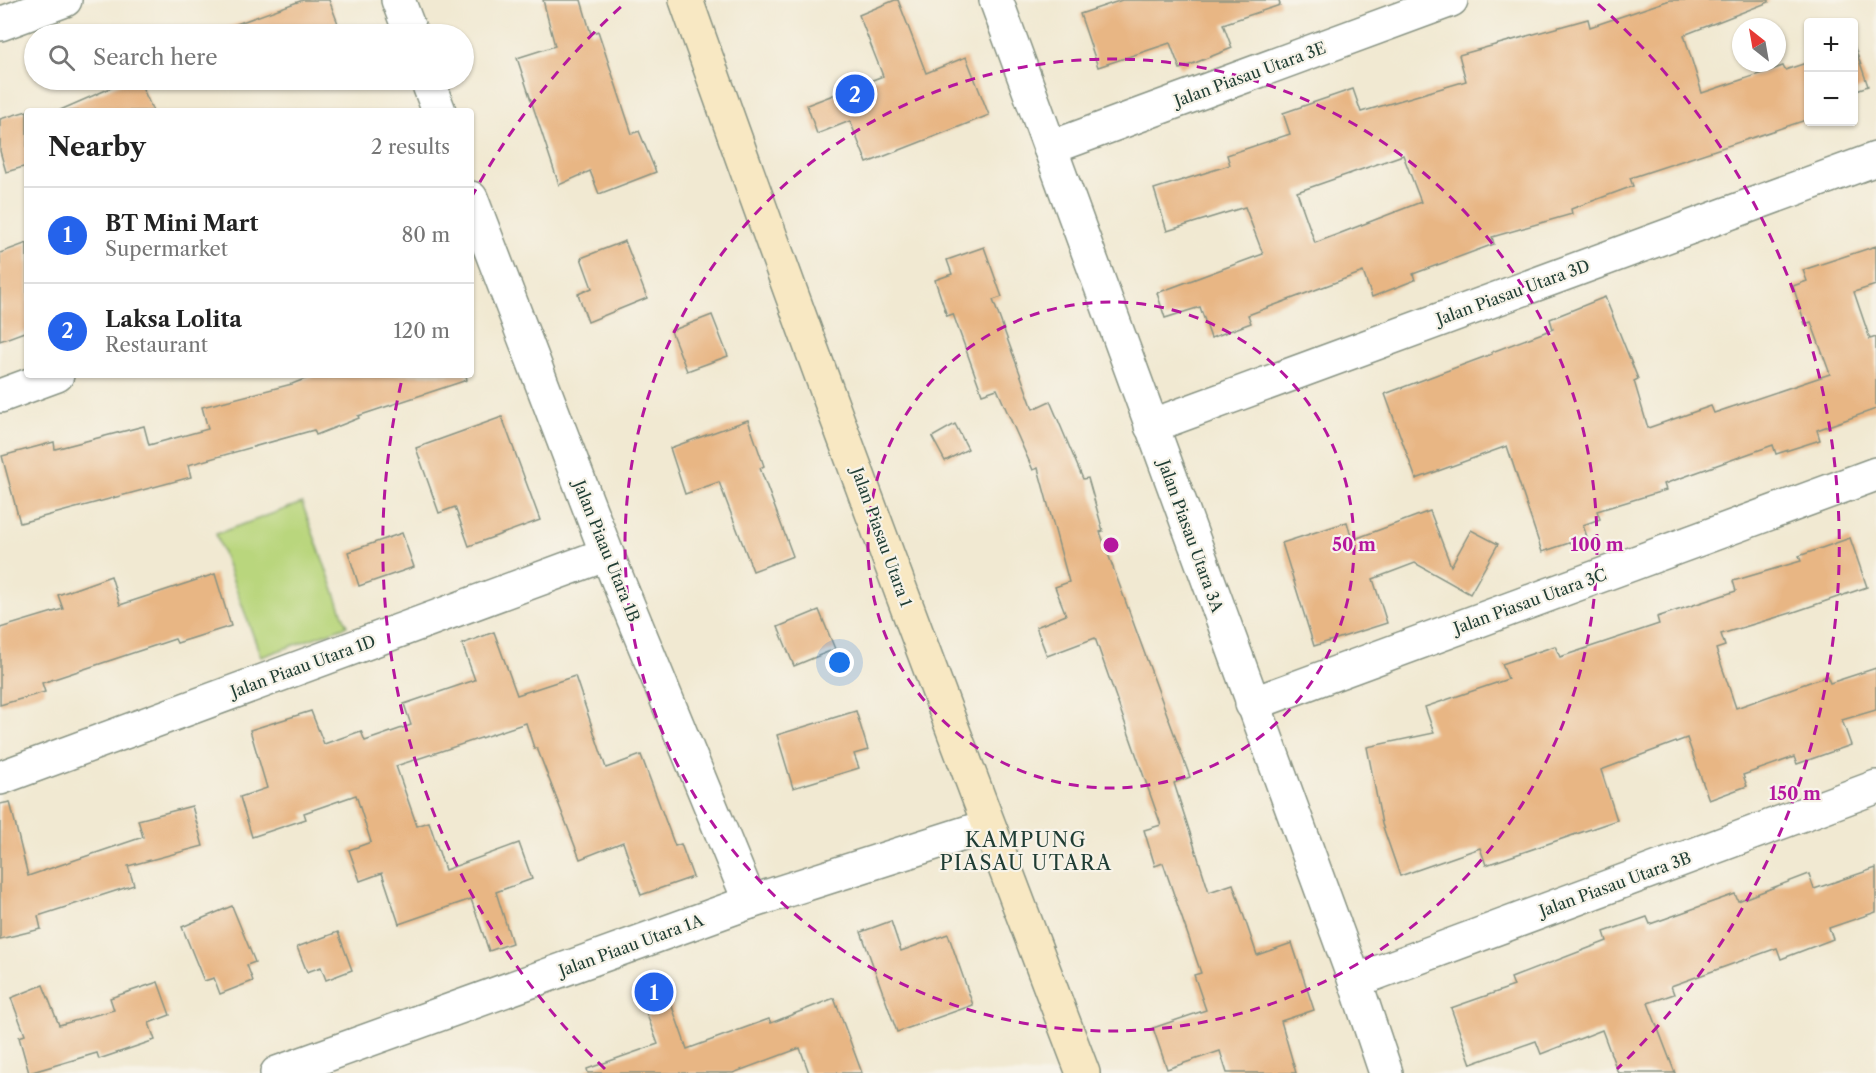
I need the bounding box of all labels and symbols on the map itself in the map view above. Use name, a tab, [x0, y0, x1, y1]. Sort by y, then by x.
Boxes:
north arrow	[1732, 18, 1786, 72]
street label: Jalan Piasau Utara 3E	[1169, 37, 1329, 112]
pin: 2	[836, 72, 874, 116]
street label: Jalan Piasau Utara 3D	[1431, 255, 1592, 330]
street label: Jalan Piasau Utara 3A	[1153, 454, 1228, 616]
street label: Jalan Piasau Utara 1	[846, 462, 917, 610]
street label: Jalan Piaau Utara 1B	[568, 474, 645, 625]
text: 50 m	[1332, 534, 1376, 556]
text: 100 m	[1570, 534, 1624, 556]
centre of rings	[1101, 535, 1121, 555]
street label: Jalan Piasau Utara 3C	[1448, 564, 1609, 639]
street label: Jalan Piaau Utara 1D	[225, 630, 378, 703]
your location	[825, 648, 854, 677]
text: 150 m	[1769, 783, 1821, 805]
district label: KAMPUNG PIASAU UTARA	[939, 828, 1113, 875]
street label: Jalan Piasau Utara 3B	[1534, 847, 1694, 922]
street label: Jalan Piaau Utara 1A	[553, 909, 707, 981]
pin: 1	[634, 970, 674, 1014]

